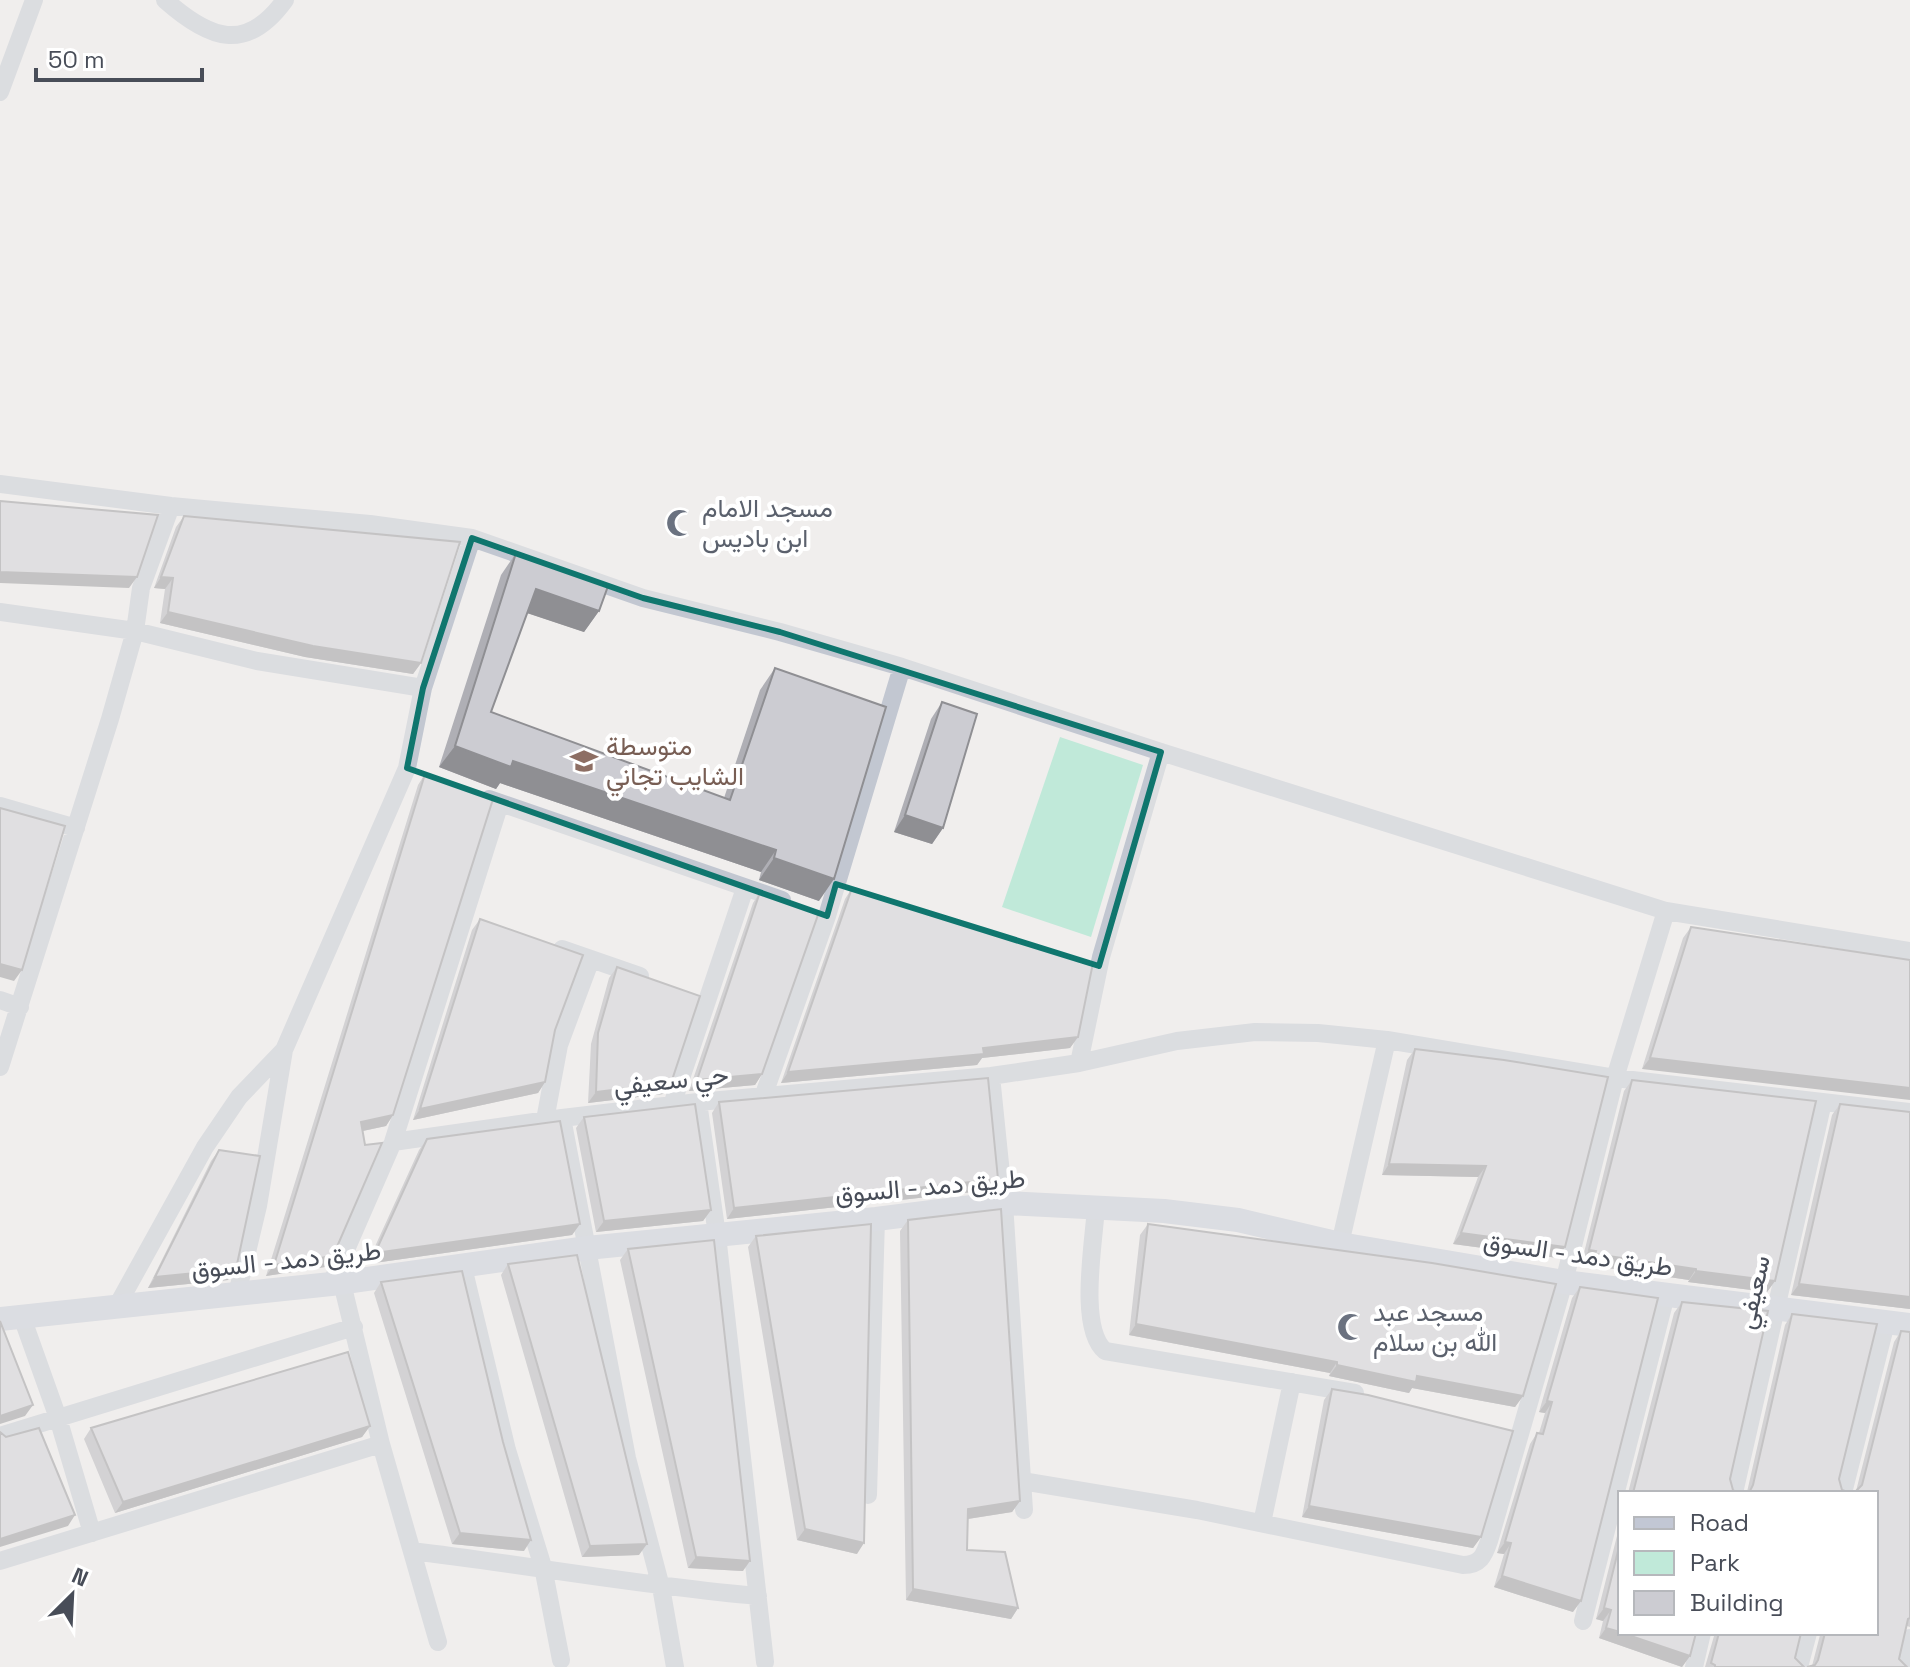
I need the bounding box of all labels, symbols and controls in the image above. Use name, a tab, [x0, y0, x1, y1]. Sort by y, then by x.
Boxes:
scale bar	[36, 32, 202, 82]
text: 50 m	[48, 44, 105, 75]
place label: مسجد الامام ابن باديس	[702, 491, 833, 555]
mosque icon: مسجد الامام ابن باديس	[665, 508, 695, 538]
place label: متوسطة الشايب تجاني	[606, 729, 744, 797]
school or university icon: متوسطة الشايب تجاني	[569, 746, 599, 776]
street label: حي سعيفي	[612, 1057, 731, 1107]
street label: طريق دمد - السوق	[834, 1161, 1026, 1211]
street label: طريق دمد - السوق	[1481, 1224, 1675, 1284]
street label: طريق دمد - السوق	[189, 1233, 383, 1287]
street label: سعيفي	[1728, 1252, 1782, 1333]
place label: مسجد عبد الله بن سلام	[1373, 1295, 1497, 1359]
mosque icon: مسجد عبد الله بن سلام	[1336, 1312, 1366, 1342]
legend	[1618, 1491, 1878, 1635]
text: Road	[1690, 1507, 1749, 1538]
text: Park	[1690, 1547, 1740, 1578]
north arrow	[32, 1555, 112, 1635]
text: N	[68, 1561, 93, 1593]
text: Building	[1690, 1587, 1784, 1618]

